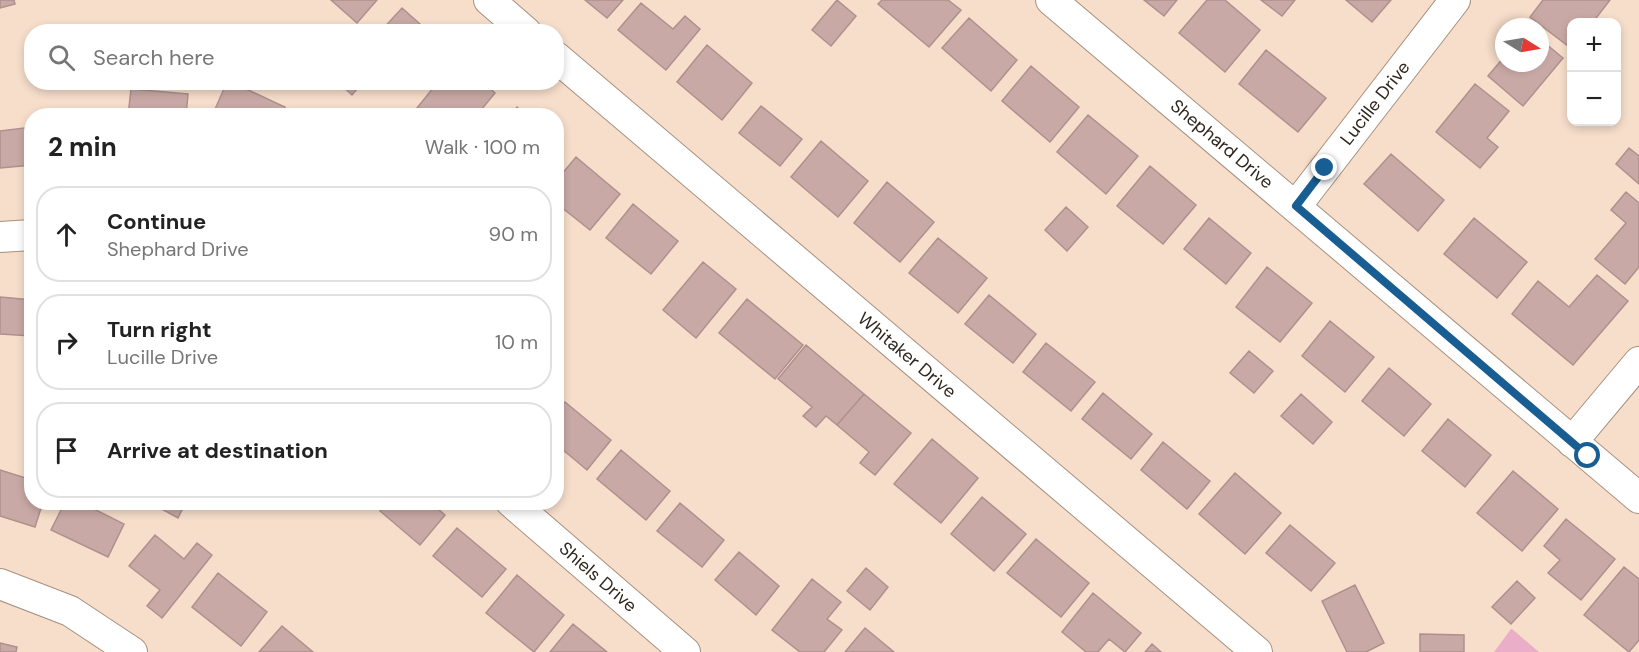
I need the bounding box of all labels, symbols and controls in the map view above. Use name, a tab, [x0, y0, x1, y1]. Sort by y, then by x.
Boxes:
north arrow	[1495, 18, 1549, 72]
map controls	[1567, 18, 1621, 126]
button: +	[1567, 18, 1621, 72]
search box	[24, 24, 564, 90]
icon: search	[45, 41, 78, 74]
text: Search here	[93, 43, 214, 72]
street label: Lucille Drive	[1335, 56, 1415, 150]
button: −	[1567, 72, 1621, 126]
street label: Shephard Drive	[1165, 94, 1279, 194]
text: 2 min	[48, 130, 117, 164]
text: Walk · 100 m	[425, 134, 540, 160]
route end	[1311, 154, 1337, 180]
text: Continue	[107, 207, 206, 236]
icon: ahead	[50, 218, 83, 251]
text: 90 m	[489, 221, 538, 247]
text: Shephard Drive	[107, 236, 249, 262]
street label: Whitaker Drive	[853, 307, 961, 403]
text: Turn right	[107, 315, 212, 344]
icon: right	[50, 326, 83, 359]
text: 10 m	[495, 329, 538, 355]
text: Lucille Drive	[107, 344, 218, 370]
icon: arrive	[50, 434, 83, 467]
text: Arrive at destination	[107, 436, 328, 465]
route start	[1574, 442, 1600, 468]
street label: Shiels Drive	[554, 537, 642, 617]

